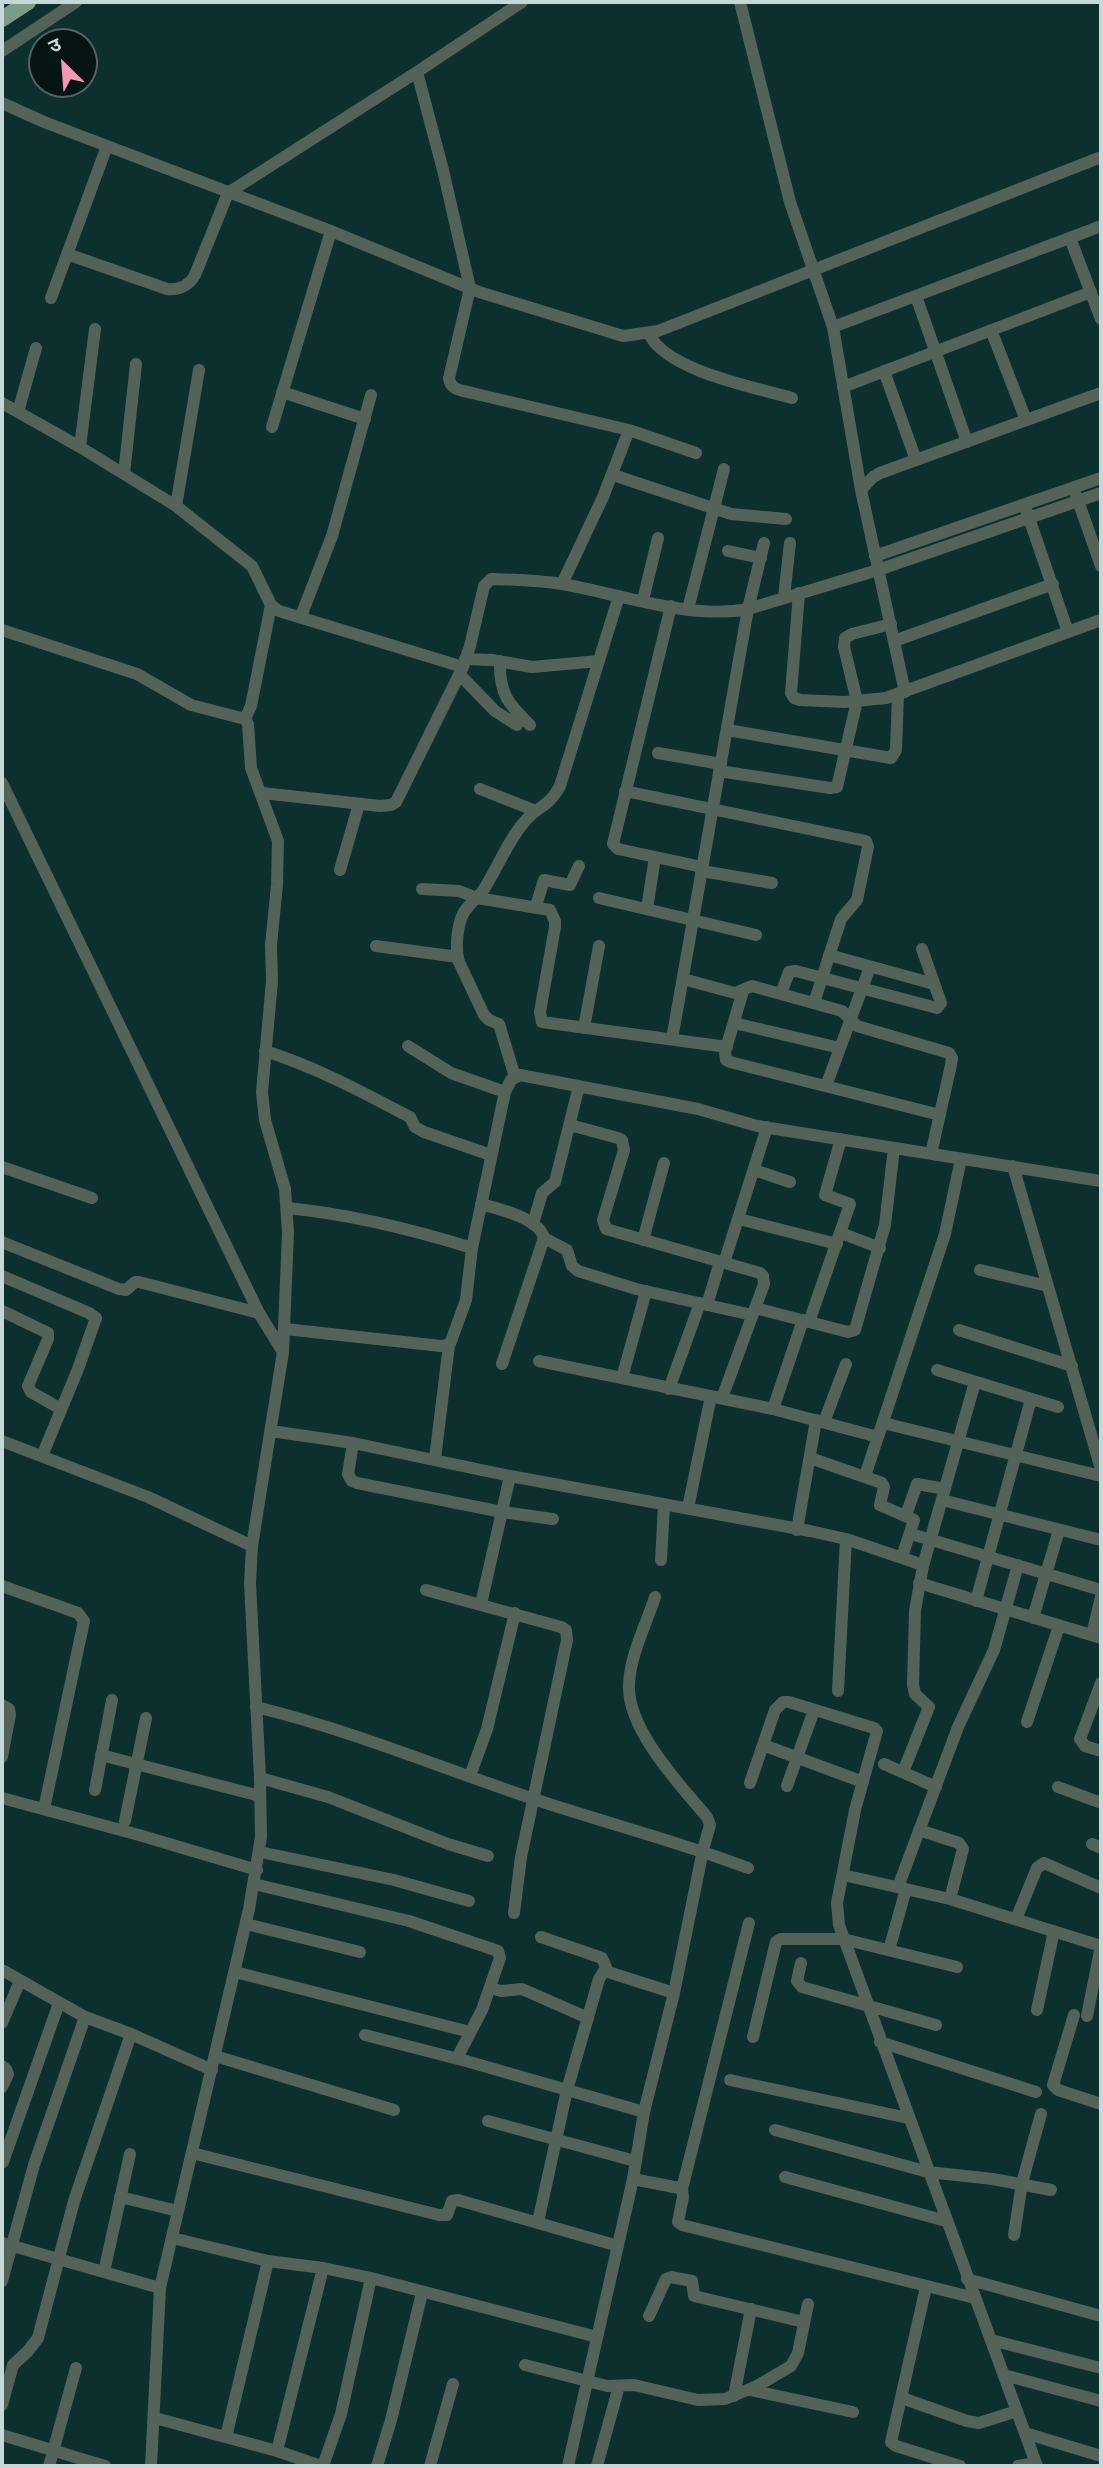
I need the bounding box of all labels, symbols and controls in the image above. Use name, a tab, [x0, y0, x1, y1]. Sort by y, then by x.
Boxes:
north arrow	[28, 28, 98, 98]
text: उ	[45, 33, 65, 58]

